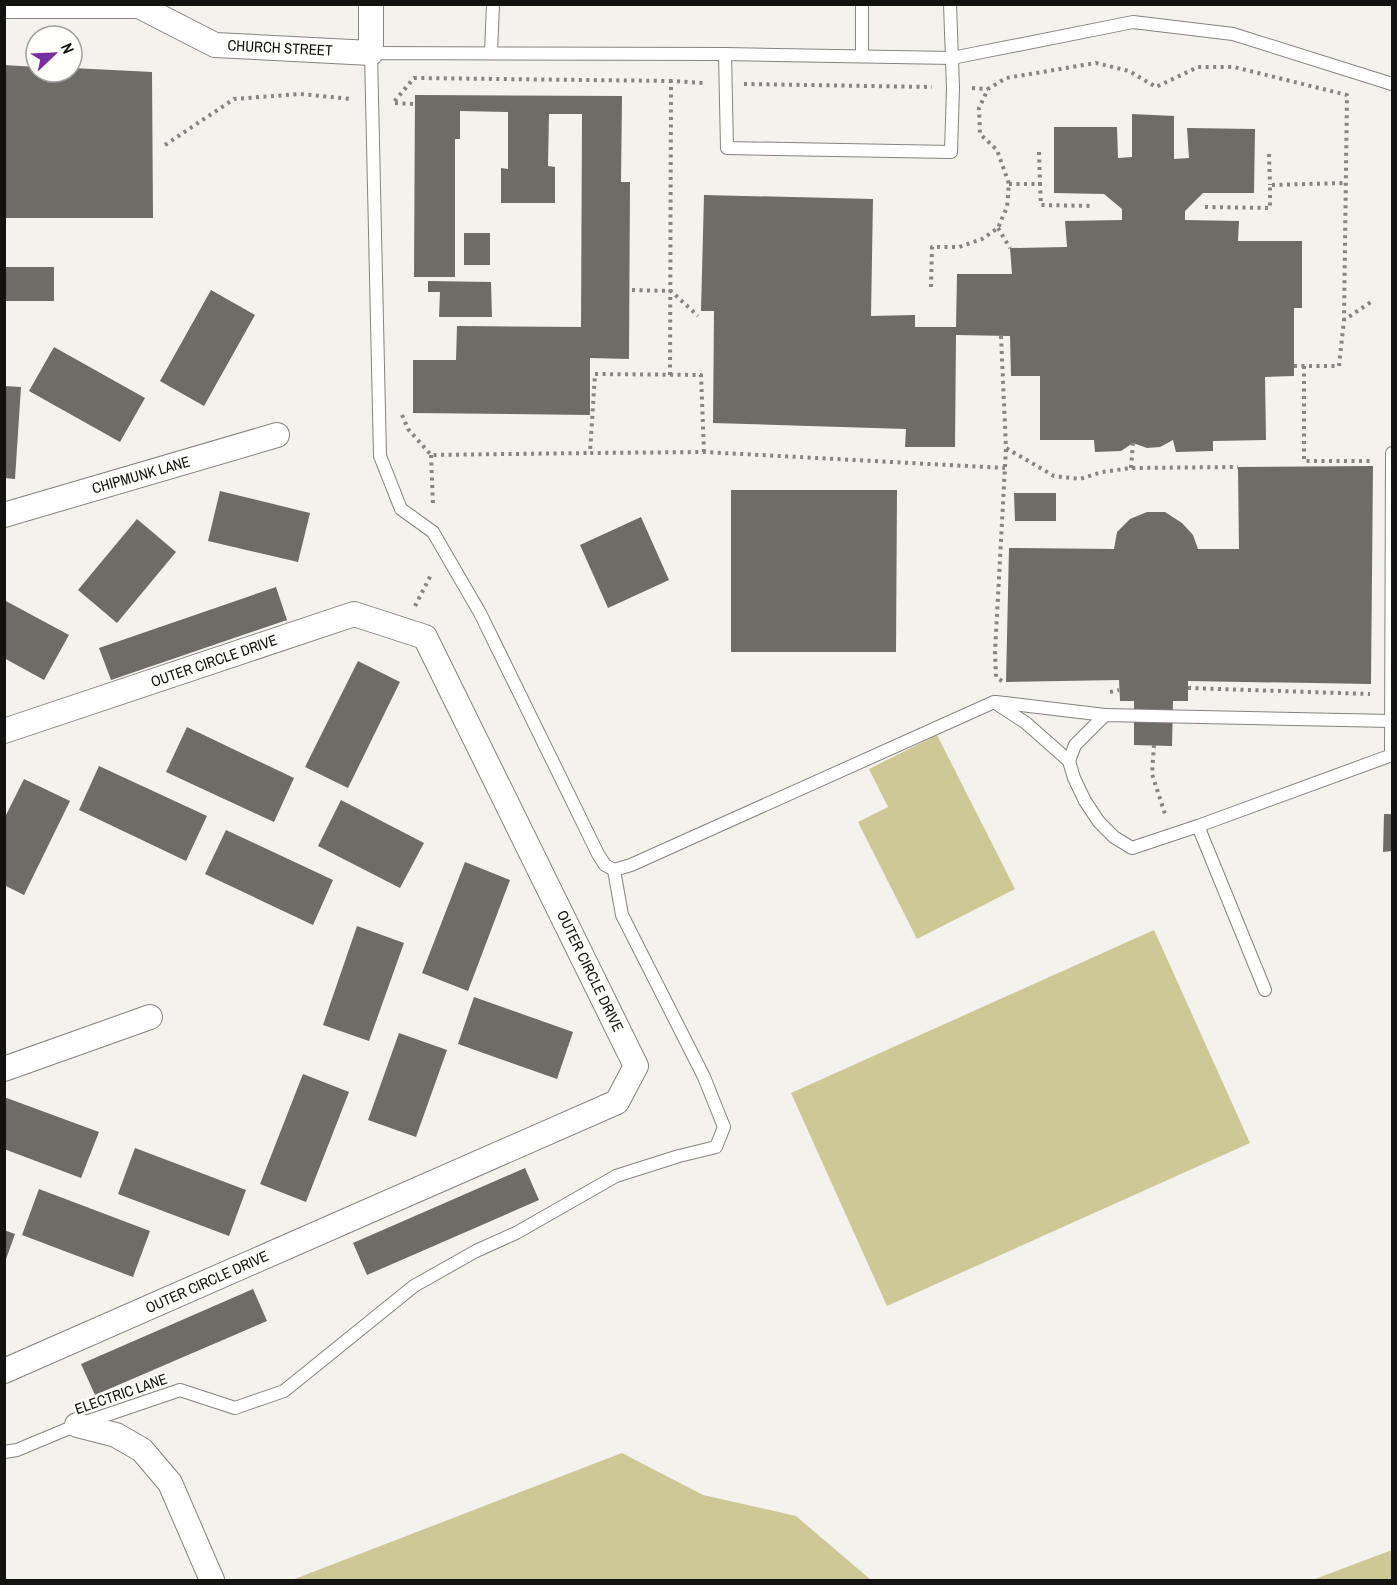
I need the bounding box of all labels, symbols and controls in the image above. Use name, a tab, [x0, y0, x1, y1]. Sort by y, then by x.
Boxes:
north arrow	[24, 24, 84, 84]
street label: CHURCH STREET	[227, 34, 334, 61]
text: N	[56, 39, 80, 57]
street label: CHIPMUNK LANE	[89, 450, 192, 499]
street label: OUTER CIRCLE DRIVE	[148, 629, 280, 692]
street label: OUTER CIRCLE DRIVE	[552, 907, 629, 1035]
street label: OUTER CIRCLE DRIVE	[142, 1245, 272, 1318]
street label: ELECTRIC LANE	[72, 1368, 170, 1419]

